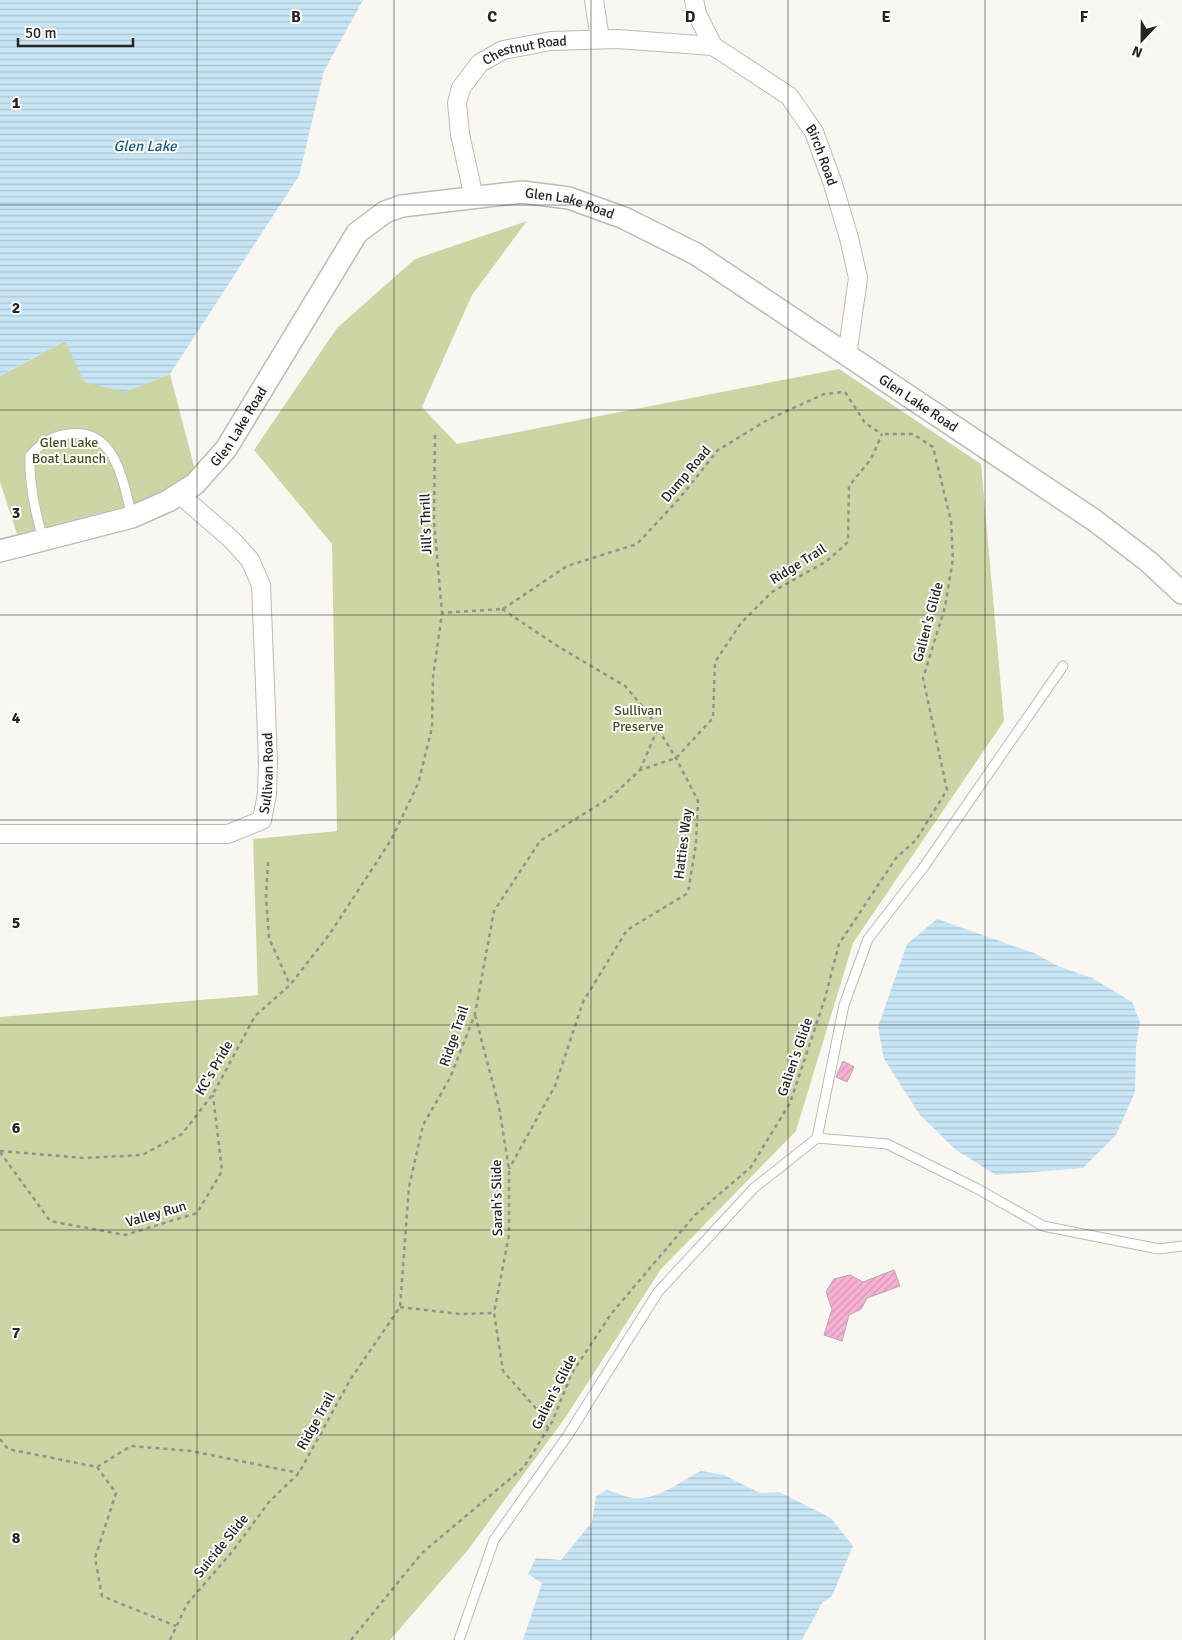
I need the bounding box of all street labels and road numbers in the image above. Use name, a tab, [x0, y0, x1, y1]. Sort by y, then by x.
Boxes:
street label: Chestnut Road	[479, 32, 567, 69]
street label: Birch Road	[802, 120, 841, 188]
street label: Glen Lake Road	[524, 184, 617, 222]
street label: Glen Lake Road	[876, 370, 962, 435]
street label: Glen Lake Road	[206, 383, 270, 470]
street label: Dump Road	[658, 442, 714, 506]
street label: Jill's Thrill	[416, 493, 436, 555]
street label: Ridge Trail	[767, 540, 829, 588]
street label: Galien's Glide	[909, 580, 947, 664]
street label: Sullivan Road	[255, 732, 277, 815]
street label: Hatties Way	[670, 807, 696, 880]
street label: Ridge Trail	[436, 1003, 472, 1069]
street label: Galien's Glide	[774, 1015, 816, 1099]
street label: KC's Pride	[192, 1038, 236, 1098]
street label: Sarah's Slide	[488, 1159, 506, 1237]
street label: Valley Run	[124, 1197, 188, 1231]
street label: Galien's Glide	[528, 1352, 580, 1432]
street label: Ridge Trail	[293, 1389, 339, 1453]
street label: Suicide Slide	[190, 1511, 252, 1581]

